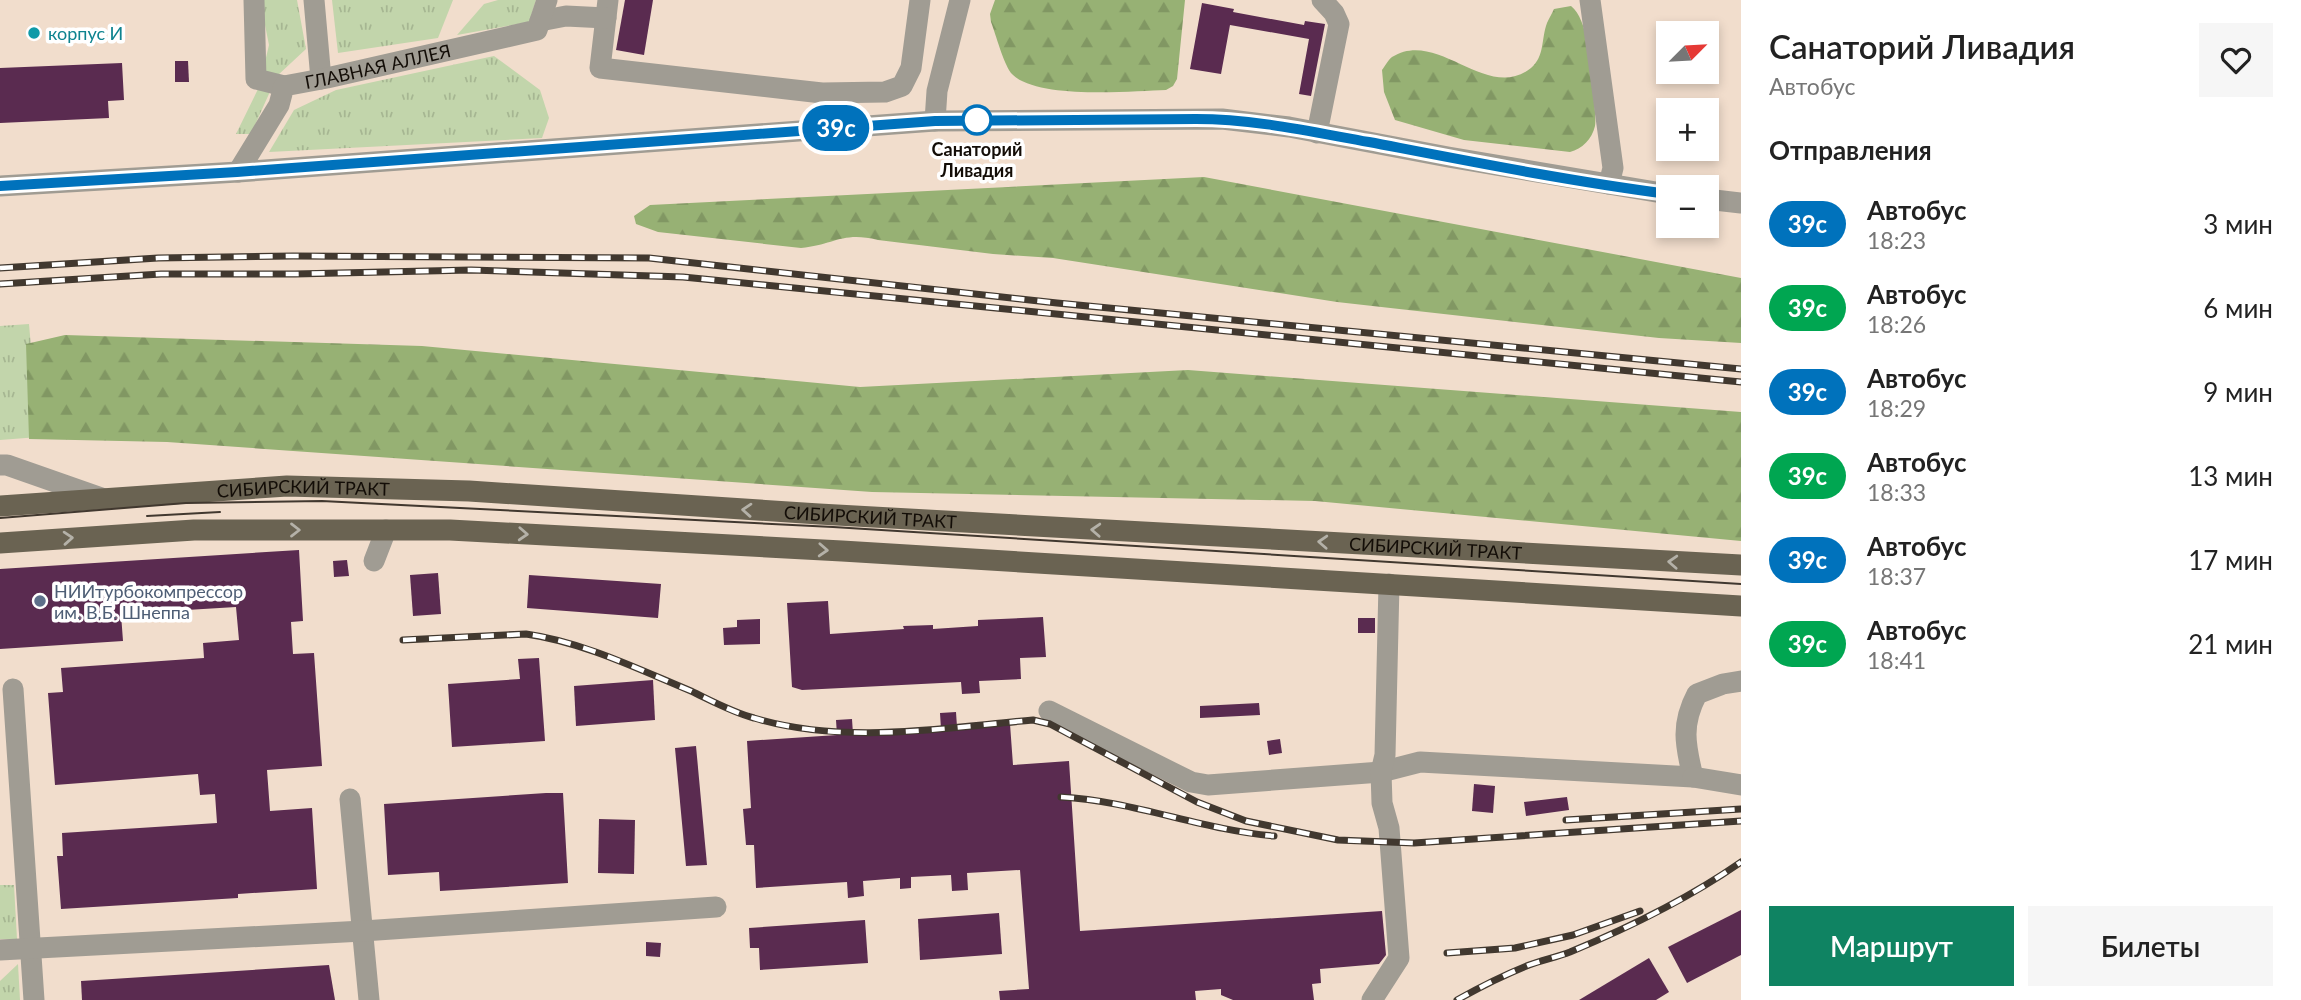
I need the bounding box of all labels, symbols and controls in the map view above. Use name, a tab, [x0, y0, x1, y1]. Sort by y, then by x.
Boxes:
north arrow	[1656, 21, 1718, 84]
map controls	[1656, 21, 1719, 238]
place label: корпус И	[48, 22, 123, 44]
button: heart	[2199, 23, 2273, 97]
marker: корпус И	[26, 25, 42, 41]
text: Санаторий Ливадия	[1769, 26, 2075, 66]
street label: ГЛАВНАЯ АЛЛЕЯ	[303, 39, 453, 93]
text: Автобус	[1769, 72, 1855, 100]
button: +	[1656, 98, 1719, 161]
line badge: 39c	[796, 105, 876, 151]
marker: Санаторий Ливадия	[962, 105, 992, 135]
text: 39c	[816, 113, 856, 142]
text: Отправления	[1769, 134, 1932, 166]
place label: Санаторий Ливадия	[932, 138, 1022, 181]
button: −	[1656, 175, 1719, 238]
text: Автобус	[1867, 194, 1966, 226]
text: 3 мин	[2203, 208, 2273, 240]
text: 39c	[1788, 209, 1827, 238]
text: 18:23	[1867, 226, 1926, 254]
text: Автобус	[1867, 278, 1966, 310]
text: 6 мин	[2203, 292, 2273, 324]
text: 39с	[1788, 293, 1827, 322]
text: 18:26	[1867, 310, 1926, 338]
text: Автобус	[1867, 362, 1966, 394]
text: 9 мин	[2203, 376, 2273, 408]
text: 39c	[1788, 377, 1827, 406]
text: 18:29	[1867, 394, 1926, 422]
text: Автобус	[1867, 446, 1966, 478]
text: 13 мин	[2188, 460, 2273, 492]
text: 39с	[1788, 461, 1827, 490]
street label: СИБИРСКИЙ ТРАКТ	[216, 475, 391, 502]
text: 18:33	[1867, 478, 1926, 506]
street label: СИБИРСКИЙ ТРАКТ	[783, 501, 958, 533]
one-way arrow	[741, 502, 752, 517]
one-way arrow	[291, 522, 301, 538]
one-way arrow	[1090, 522, 1101, 537]
one-way arrow	[517, 527, 528, 542]
text: Автобус	[1867, 530, 1966, 562]
one-way arrow	[63, 531, 74, 546]
street label: СИБИРСКИЙ ТРАКТ	[1348, 532, 1523, 564]
one-way arrow	[1318, 535, 1329, 550]
one-way arrow	[818, 543, 829, 558]
text: 17 мин	[2188, 544, 2273, 576]
text: 39c	[1788, 545, 1827, 574]
one-way arrow	[1667, 554, 1678, 569]
text: 18:37	[1867, 562, 1926, 590]
place label: НИИтурбокомпрессор им. В.Б. Шнеппа	[54, 580, 243, 623]
marker: НИИтурбокомпрессор им. В.Б. Шнеппа	[32, 593, 48, 609]
text: Автобус	[1867, 614, 1966, 646]
text: 21 мин	[2188, 628, 2273, 660]
text: 39с	[1788, 629, 1827, 658]
text: 18:41	[1867, 646, 1926, 674]
button: Маршрут	[1769, 906, 2014, 986]
button: Билеты	[2028, 906, 2273, 986]

